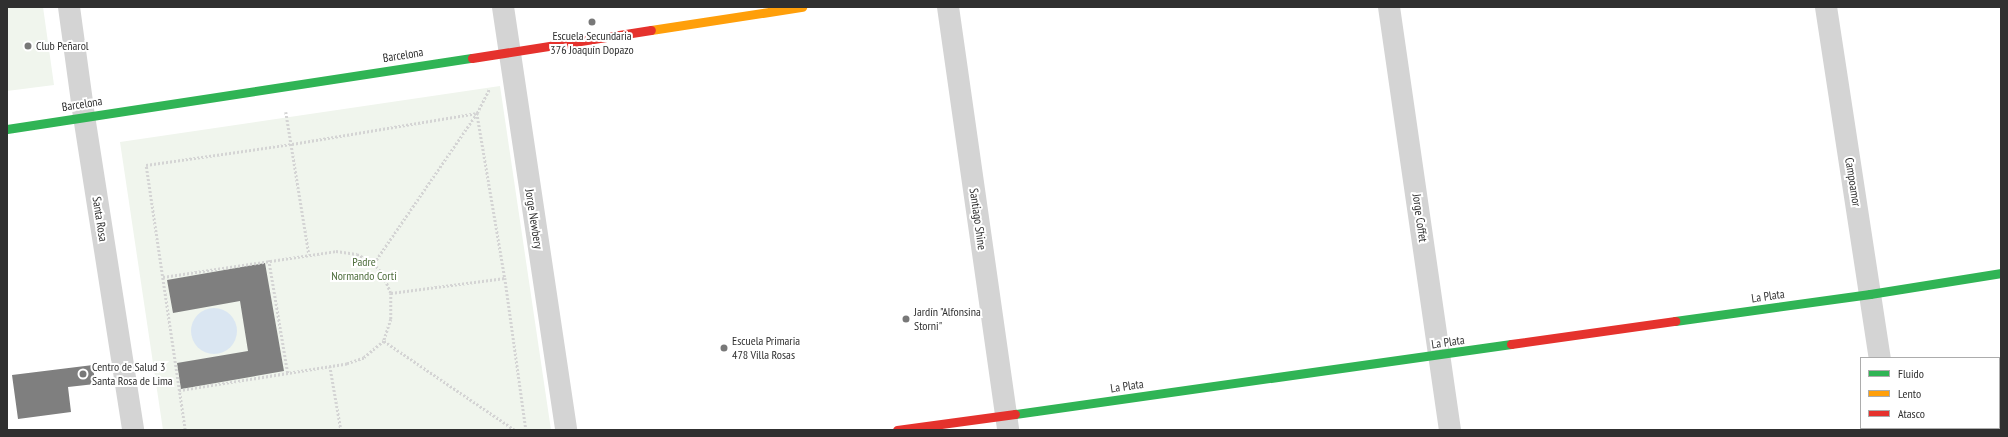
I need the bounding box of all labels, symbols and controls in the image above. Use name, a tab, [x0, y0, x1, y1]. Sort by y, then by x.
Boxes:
marker: Escuela Secundaria 376 Joaquín Dopazo	[587, 17, 597, 27]
place label: Escuela Secundaria 376 Joaquín Dopazo	[550, 29, 634, 57]
place label: Club Peñarol	[36, 39, 89, 53]
marker: Club Peñarol	[23, 41, 33, 51]
street label: Barcelona	[382, 45, 424, 65]
street label: Barcelona	[61, 94, 103, 114]
street label: Campoamor	[1842, 156, 1864, 208]
street label: Santiago Shine	[967, 187, 989, 251]
street label: Jorge Newbery	[522, 188, 546, 250]
street label: Jorge Coffet	[1409, 193, 1431, 243]
street label: Santa Rosa	[89, 196, 111, 242]
park label: Padre Normando Corti	[331, 255, 397, 283]
street label: La Plata	[1751, 287, 1785, 305]
place label: Jardín "Alfonsina Storni"	[914, 305, 981, 333]
marker: Jardín "Alfonsina Storni"	[901, 314, 911, 324]
street label: La Plata	[1431, 333, 1465, 351]
place label: Escuela Primaria 478 Villa Rosas	[732, 334, 800, 362]
marker: Escuela Primaria 478 Villa Rosas	[719, 343, 729, 353]
legend	[1860, 357, 2000, 429]
place label: Centro de Salud 3 Santa Rosa de Lima	[92, 360, 173, 388]
text: Fluido	[1898, 366, 1924, 381]
marker: Centro de Salud 3 Santa Rosa de Lima	[77, 368, 89, 380]
street label: La Plata	[1110, 377, 1144, 395]
text: Lento	[1898, 386, 1921, 401]
text: Atasco	[1898, 406, 1925, 421]

